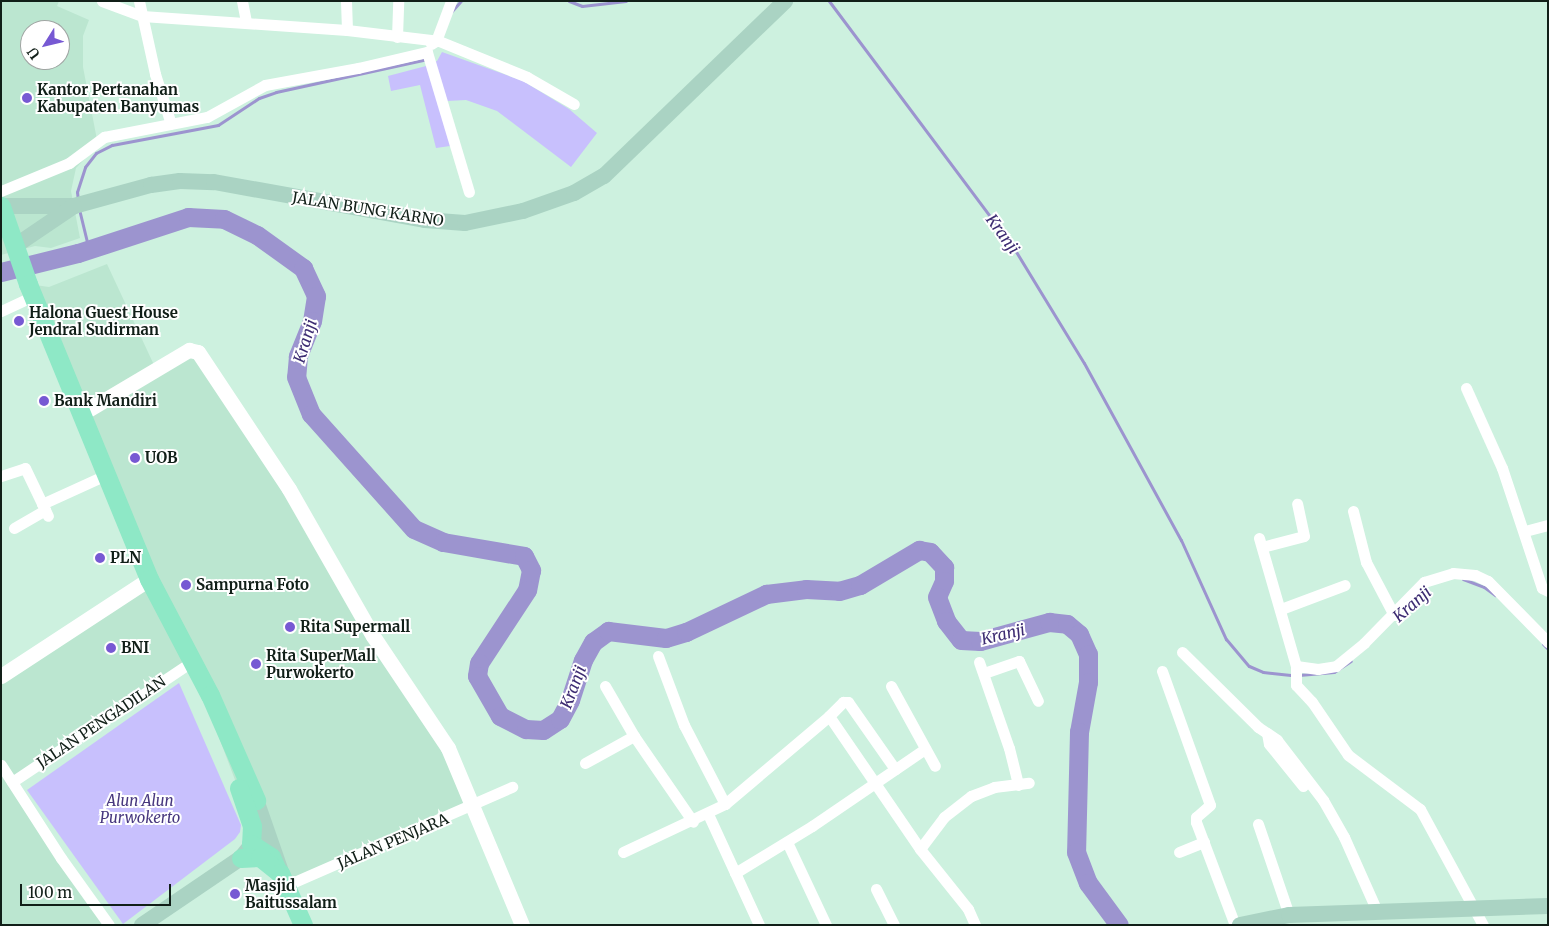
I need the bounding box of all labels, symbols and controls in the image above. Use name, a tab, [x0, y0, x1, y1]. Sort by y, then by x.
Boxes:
north arrow	[20, 20, 70, 70]
text: U	[23, 44, 44, 63]
place label: Kantor Pertanahan Kabupaten Banyumas	[37, 80, 199, 115]
marker: Kantor Pertanahan Kabupaten Banyumas	[21, 92, 33, 104]
street label: JALAN BUNG KARNO	[291, 188, 445, 230]
water label: Kranji	[982, 210, 1024, 258]
place label: Halona Guest House Jendral Sudirman	[29, 303, 178, 338]
marker: Halona Guest House Jendral Sudirman	[13, 315, 25, 327]
water label: Kranji	[289, 317, 321, 365]
place label: Bank Mandiri	[54, 392, 157, 410]
marker: Bank Mandiri	[38, 395, 50, 407]
place label: UOB	[145, 449, 177, 467]
marker: UOB	[129, 452, 141, 464]
place label: PLN	[110, 549, 141, 567]
marker: PLN	[94, 552, 106, 564]
place label: Sampurna Foto	[196, 576, 309, 594]
marker: Sampurna Foto	[180, 579, 192, 591]
water label: Kranji	[1389, 582, 1435, 626]
place label: Rita Supermall	[300, 618, 410, 636]
water label: Kranji	[979, 620, 1027, 648]
marker: Rita Supermall	[284, 621, 296, 633]
place label: BNI	[121, 639, 149, 657]
marker: BNI	[105, 642, 117, 654]
place label: Rita SuperMall Purwokerto	[266, 646, 376, 681]
marker: Rita SuperMall Purwokerto	[250, 658, 262, 670]
water label: Kranji	[556, 663, 590, 711]
street label: JALAN PENGADILAN	[33, 672, 169, 772]
park label: Alun Alun Purwokerto	[100, 791, 180, 826]
street label: JALAN PENJARA	[335, 809, 451, 873]
scale bar	[22, 874, 174, 906]
place label: Masjid Baitussalam	[245, 876, 337, 911]
text: 100 m	[28, 883, 72, 902]
marker: Masjid Baitussalam	[229, 888, 241, 900]

